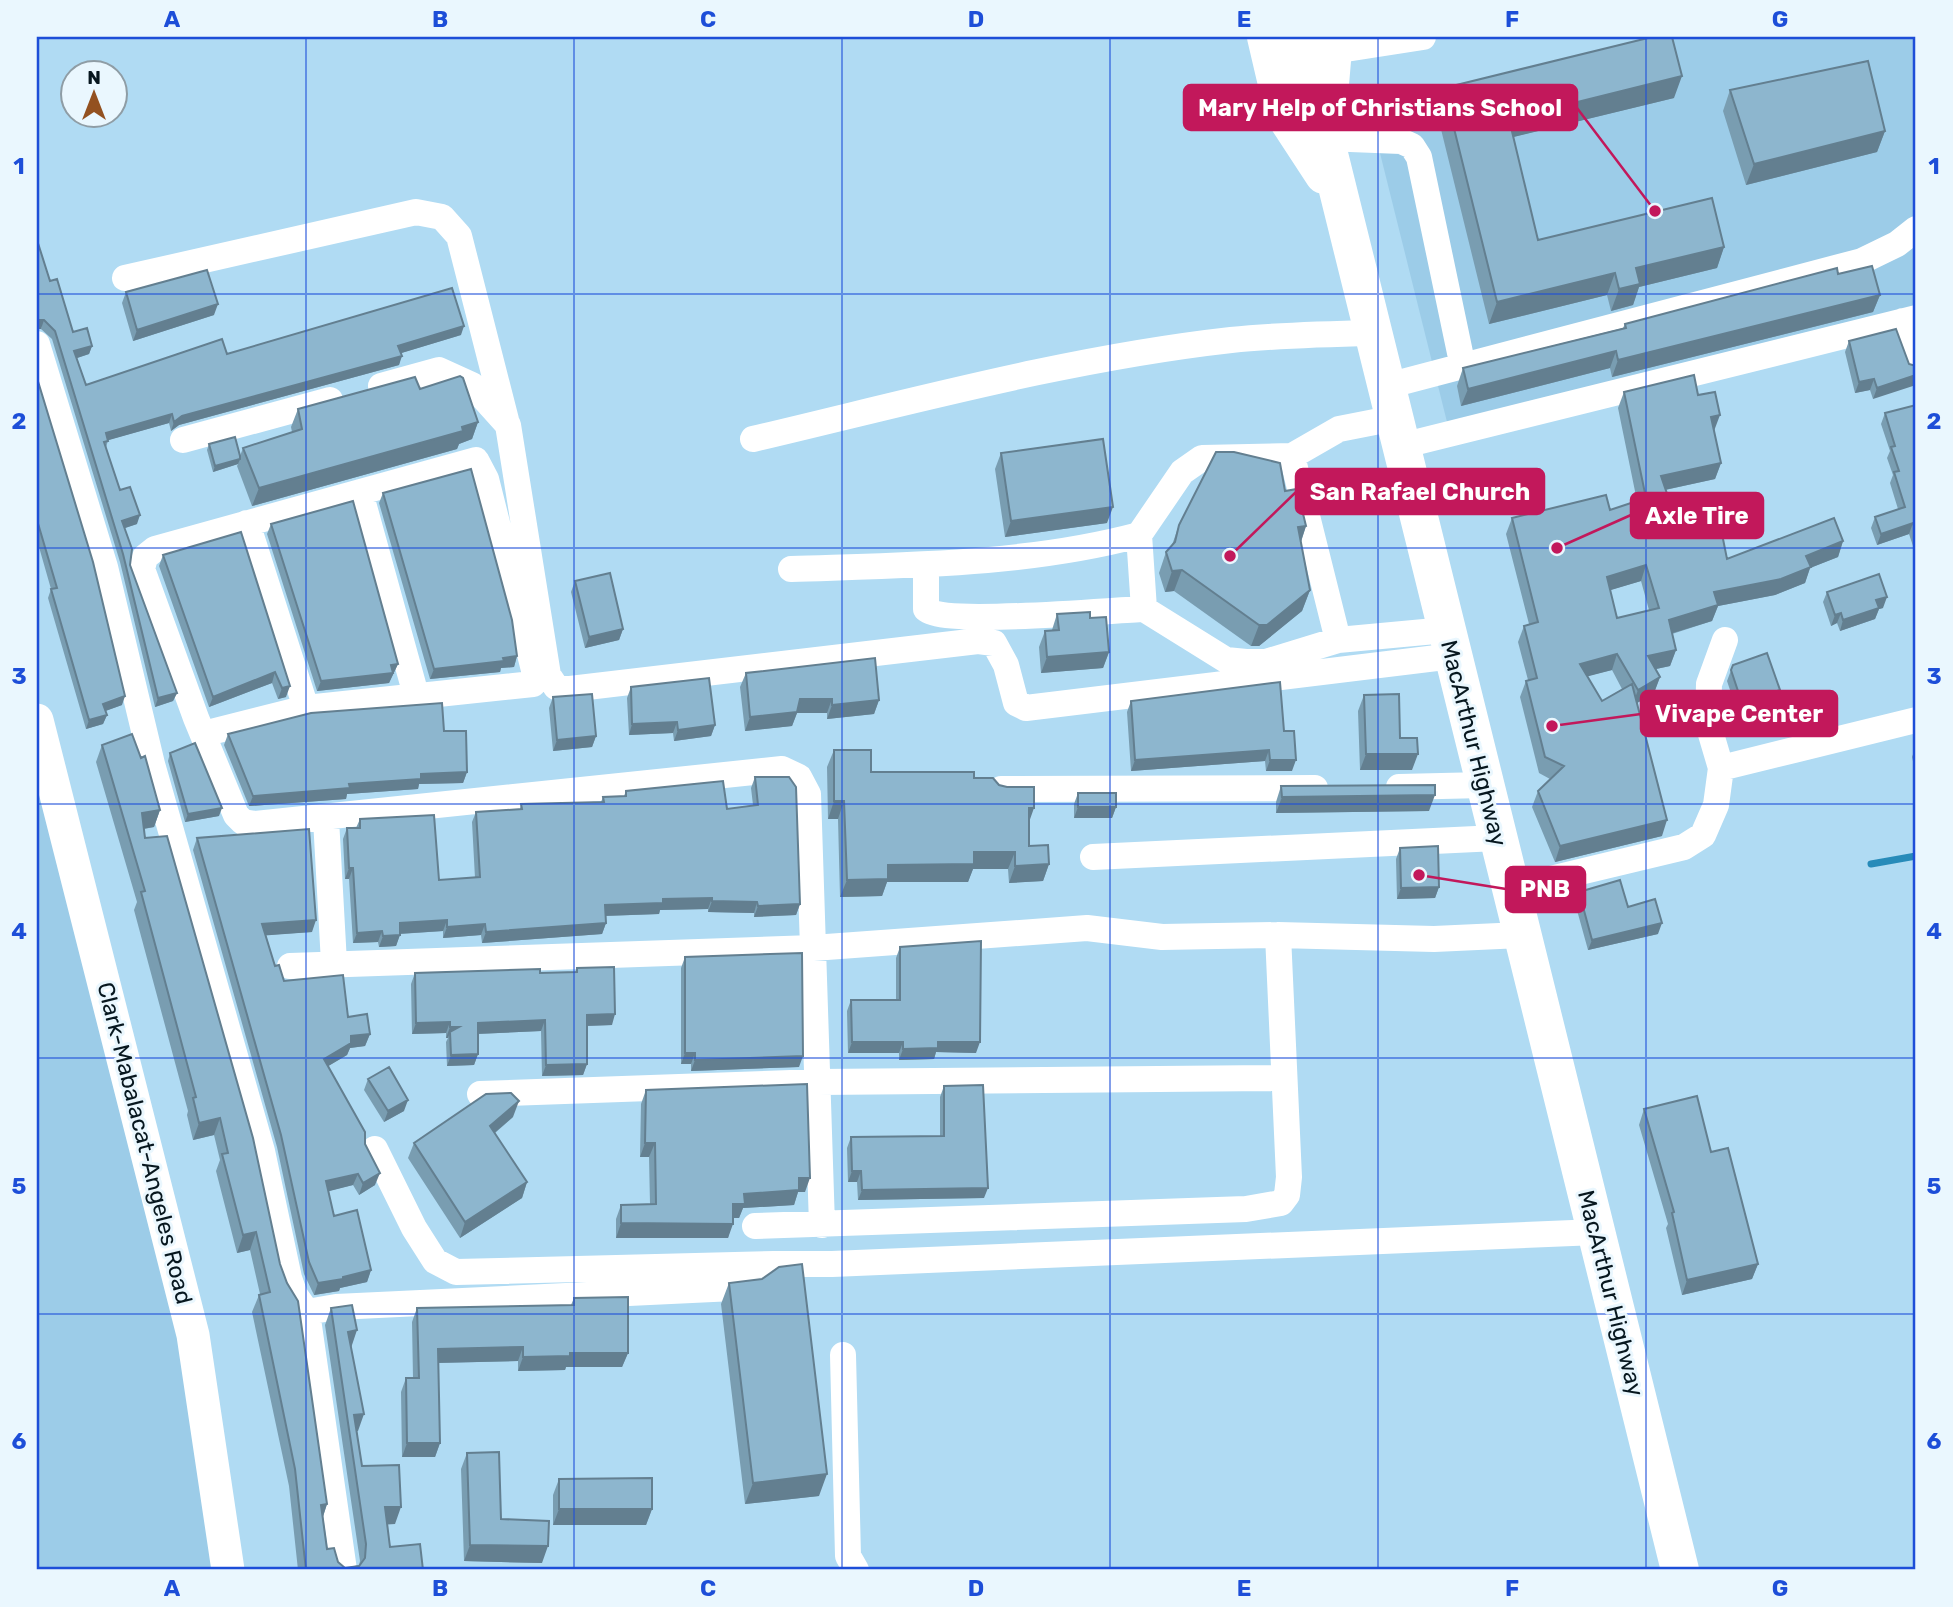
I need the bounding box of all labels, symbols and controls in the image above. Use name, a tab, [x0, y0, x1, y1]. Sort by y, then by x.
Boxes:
text: A	[164, 5, 181, 33]
text: B	[432, 5, 448, 33]
text: C	[700, 5, 716, 33]
text: D	[968, 5, 984, 33]
text: E	[1237, 5, 1251, 33]
text: F	[1505, 5, 1519, 33]
text: G	[1772, 5, 1788, 33]
north arrow	[60, 60, 130, 130]
text: N	[87, 66, 101, 89]
callout: Mary Help of Christians School	[1184, 85, 1577, 130]
text: Mary Help of Christians School	[1198, 94, 1562, 122]
text: 1	[13, 152, 25, 180]
text: 1	[1928, 152, 1940, 180]
text: 2	[12, 407, 26, 435]
text: 2	[1927, 407, 1941, 435]
callout: San Rafael Church	[1296, 469, 1544, 514]
text: San Rafael Church	[1310, 478, 1530, 506]
callout: Axle Tire	[1631, 493, 1763, 538]
text: Axle Tire	[1645, 502, 1749, 530]
street label: MacArthur Highway	[1435, 637, 1513, 849]
text: 3	[11, 662, 27, 690]
text: 3	[1926, 662, 1942, 690]
callout: Vivape Center	[1641, 691, 1837, 736]
text: Vivape Center	[1655, 700, 1823, 728]
callout: PNB	[1506, 867, 1585, 912]
text: PNB	[1520, 875, 1570, 903]
text: 4	[11, 917, 27, 945]
text: 4	[1926, 917, 1942, 945]
street label: Clark-Mabalacat-Angeles Road	[91, 979, 199, 1307]
text: 5	[12, 1172, 27, 1200]
text: 5	[1927, 1172, 1942, 1200]
street label: MacArthur Highway	[1572, 1187, 1650, 1399]
text: 6	[12, 1427, 27, 1455]
text: 6	[1927, 1427, 1942, 1455]
text: A	[164, 1574, 181, 1602]
text: B	[432, 1574, 448, 1602]
text: C	[700, 1574, 716, 1602]
text: D	[968, 1574, 984, 1602]
text: E	[1237, 1574, 1251, 1602]
text: F	[1505, 1574, 1519, 1602]
text: G	[1772, 1574, 1788, 1602]

